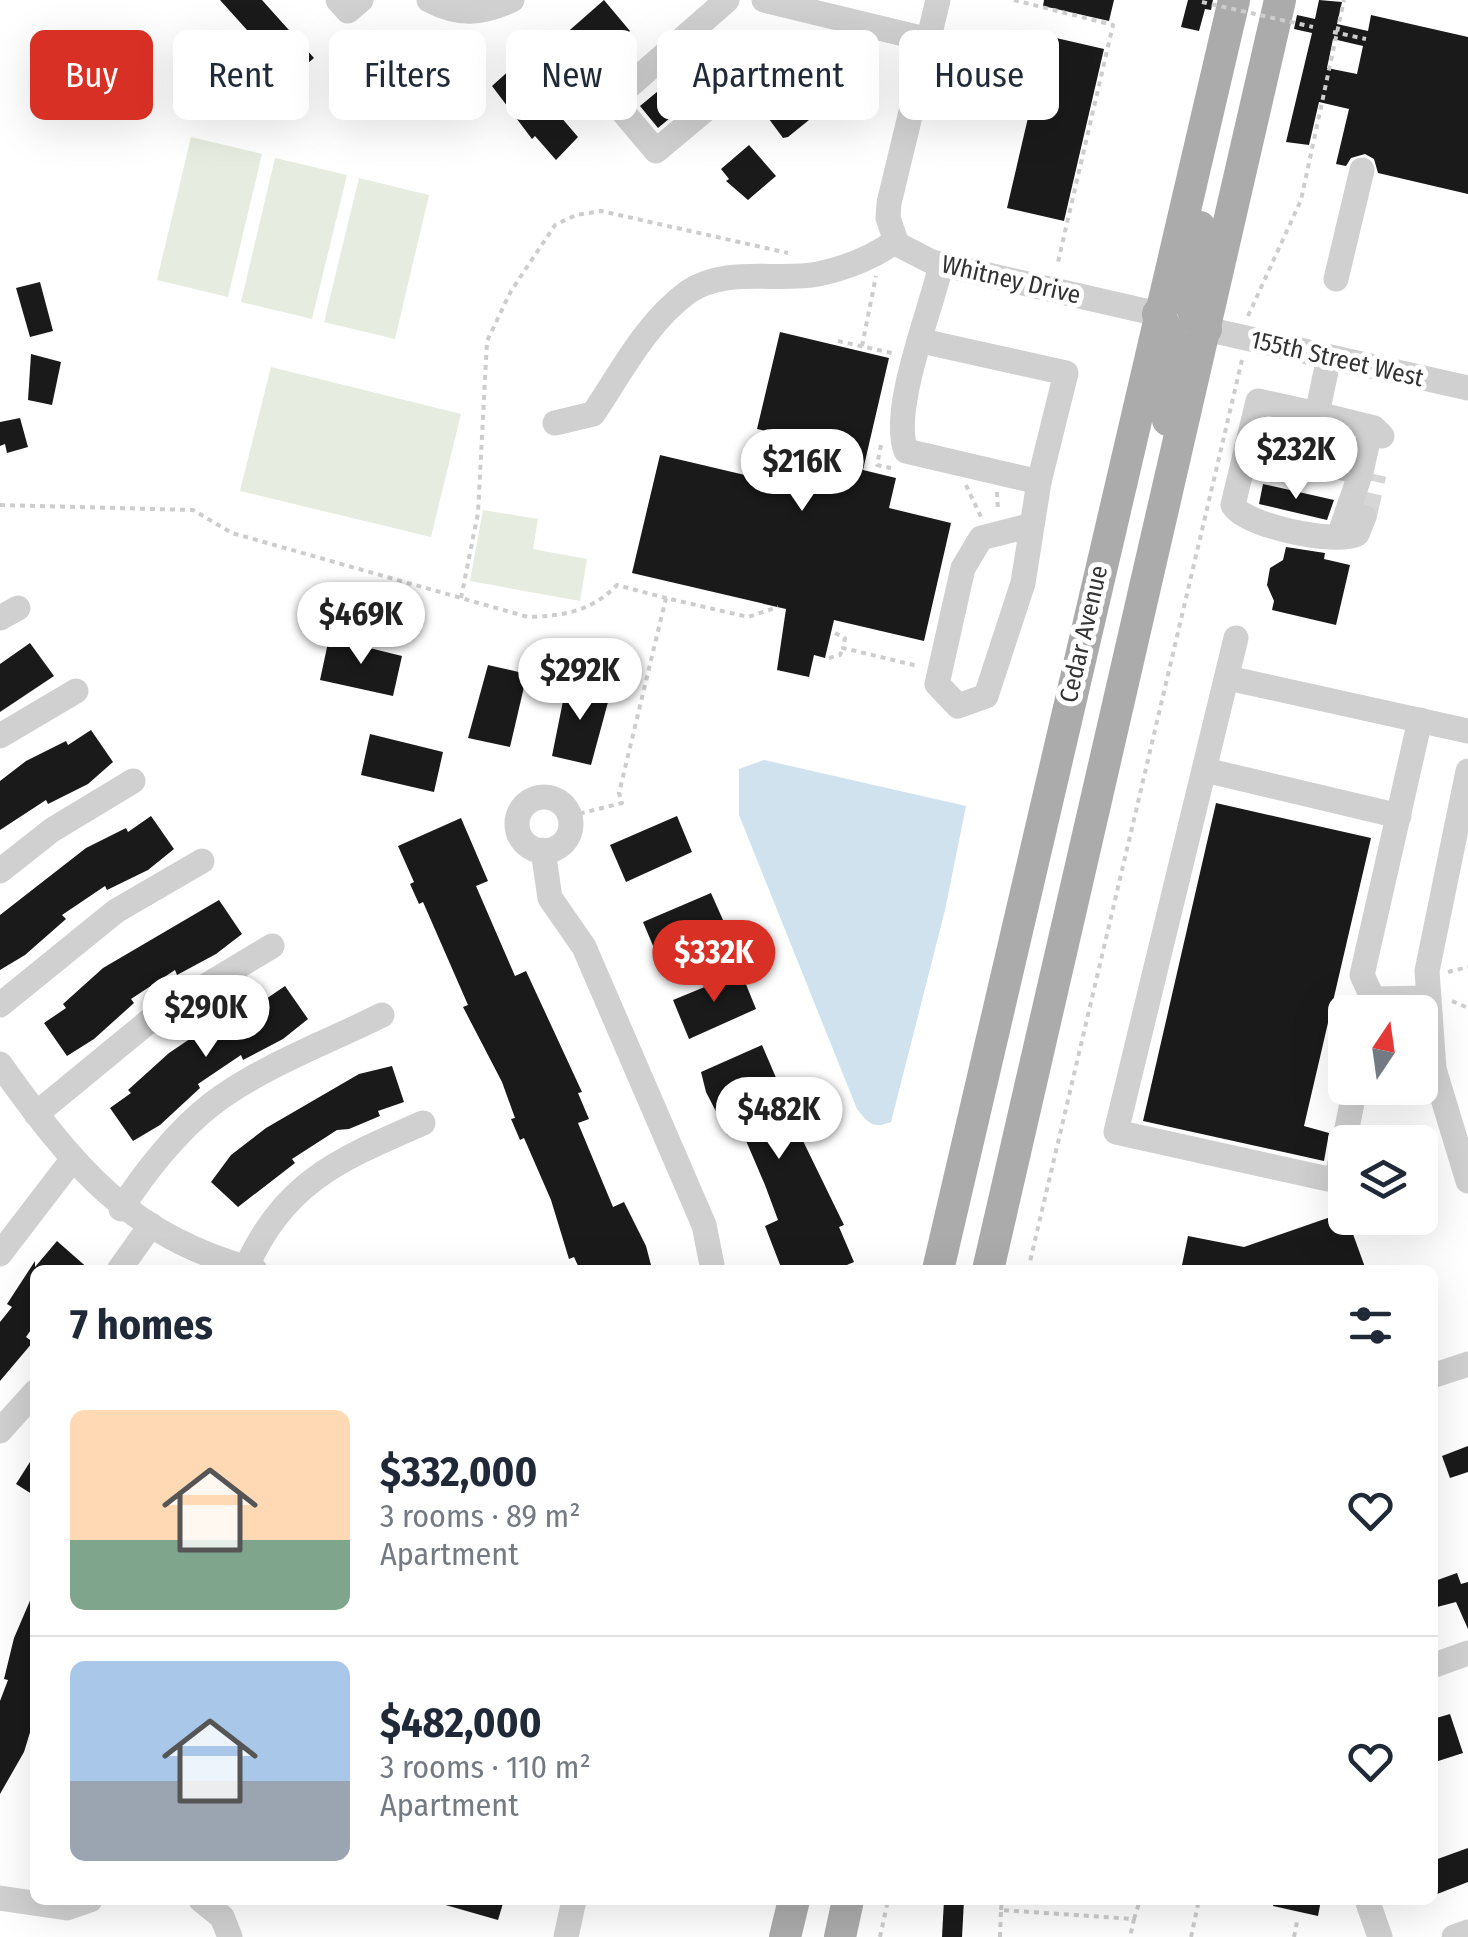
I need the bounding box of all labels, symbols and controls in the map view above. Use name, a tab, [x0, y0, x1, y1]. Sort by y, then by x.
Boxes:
chip: Buy	[30, 30, 153, 120]
chip: Rent	[173, 30, 309, 120]
chip: Filters	[329, 30, 486, 120]
chip: New	[506, 30, 637, 120]
chip: Apartment	[657, 30, 879, 120]
chip: House	[899, 30, 1059, 120]
street label: Whitney Drive	[939, 249, 1083, 311]
street label: 155th Street West	[1248, 325, 1427, 394]
pin: $232K	[1226, 417, 1366, 502]
pin: $216K	[732, 429, 872, 514]
text: $232K	[1257, 430, 1335, 468]
text: $216K	[763, 442, 841, 480]
street label: Cedar Avenue	[1054, 562, 1114, 706]
pin: $469K	[291, 582, 431, 667]
text: $469K	[319, 595, 403, 633]
pin: $292K	[510, 638, 650, 723]
text: $292K	[540, 651, 620, 689]
pin: $332K	[644, 920, 784, 1005]
text: $332K	[674, 933, 754, 971]
pin: $290K	[136, 975, 276, 1060]
text: $290K	[165, 988, 247, 1026]
north arrow	[1328, 995, 1438, 1105]
map controls	[1328, 995, 1438, 1235]
pin: $482K	[709, 1077, 849, 1162]
text: $482K	[738, 1090, 820, 1128]
button: layers	[1328, 1125, 1438, 1235]
icon: filters	[1343, 1298, 1398, 1353]
text: 7 homes	[70, 1300, 213, 1350]
text: $332,000	[380, 1447, 537, 1497]
icon: home	[150, 1450, 270, 1570]
icon: heart	[1343, 1483, 1398, 1538]
text: 3 rooms · 89 m²	[380, 1497, 581, 1535]
text: Apartment	[380, 1535, 519, 1573]
text: $482,000	[380, 1698, 542, 1748]
icon: home	[150, 1701, 270, 1821]
icon: heart	[1343, 1734, 1398, 1789]
text: 3 rooms · 110 m²	[380, 1748, 591, 1786]
text: Apartment	[380, 1786, 519, 1824]

